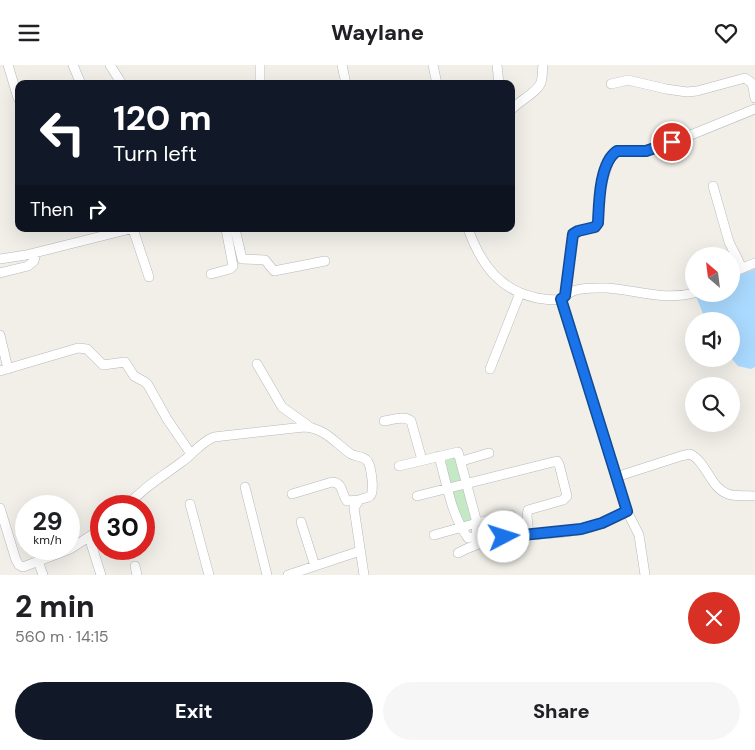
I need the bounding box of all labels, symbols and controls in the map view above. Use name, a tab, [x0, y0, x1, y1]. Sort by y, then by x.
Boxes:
text: Waylane	[331, 18, 424, 47]
icon: menu	[15, 19, 43, 47]
icon: heart	[712, 19, 740, 47]
text: 120 m	[113, 95, 212, 141]
icon: left	[30, 100, 95, 165]
pin	[651, 121, 693, 163]
icon: arrive	[658, 128, 686, 156]
text: Turn left	[113, 139, 197, 168]
icon: right	[83, 195, 111, 223]
text: Then	[30, 197, 73, 222]
north arrow	[685, 247, 740, 303]
map controls	[685, 247, 740, 432]
button: sound	[685, 312, 740, 367]
button: search	[685, 377, 740, 432]
speed limit sign: 30	[90, 495, 155, 560]
text: 29	[32, 505, 63, 538]
position arrow	[477, 510, 529, 562]
text: km/h	[33, 532, 62, 548]
text: 2 min	[15, 587, 95, 626]
button: close	[688, 592, 740, 644]
text: 560 m · 14:15	[15, 626, 109, 647]
button: Exit	[15, 682, 373, 740]
button: Share	[383, 682, 740, 740]

